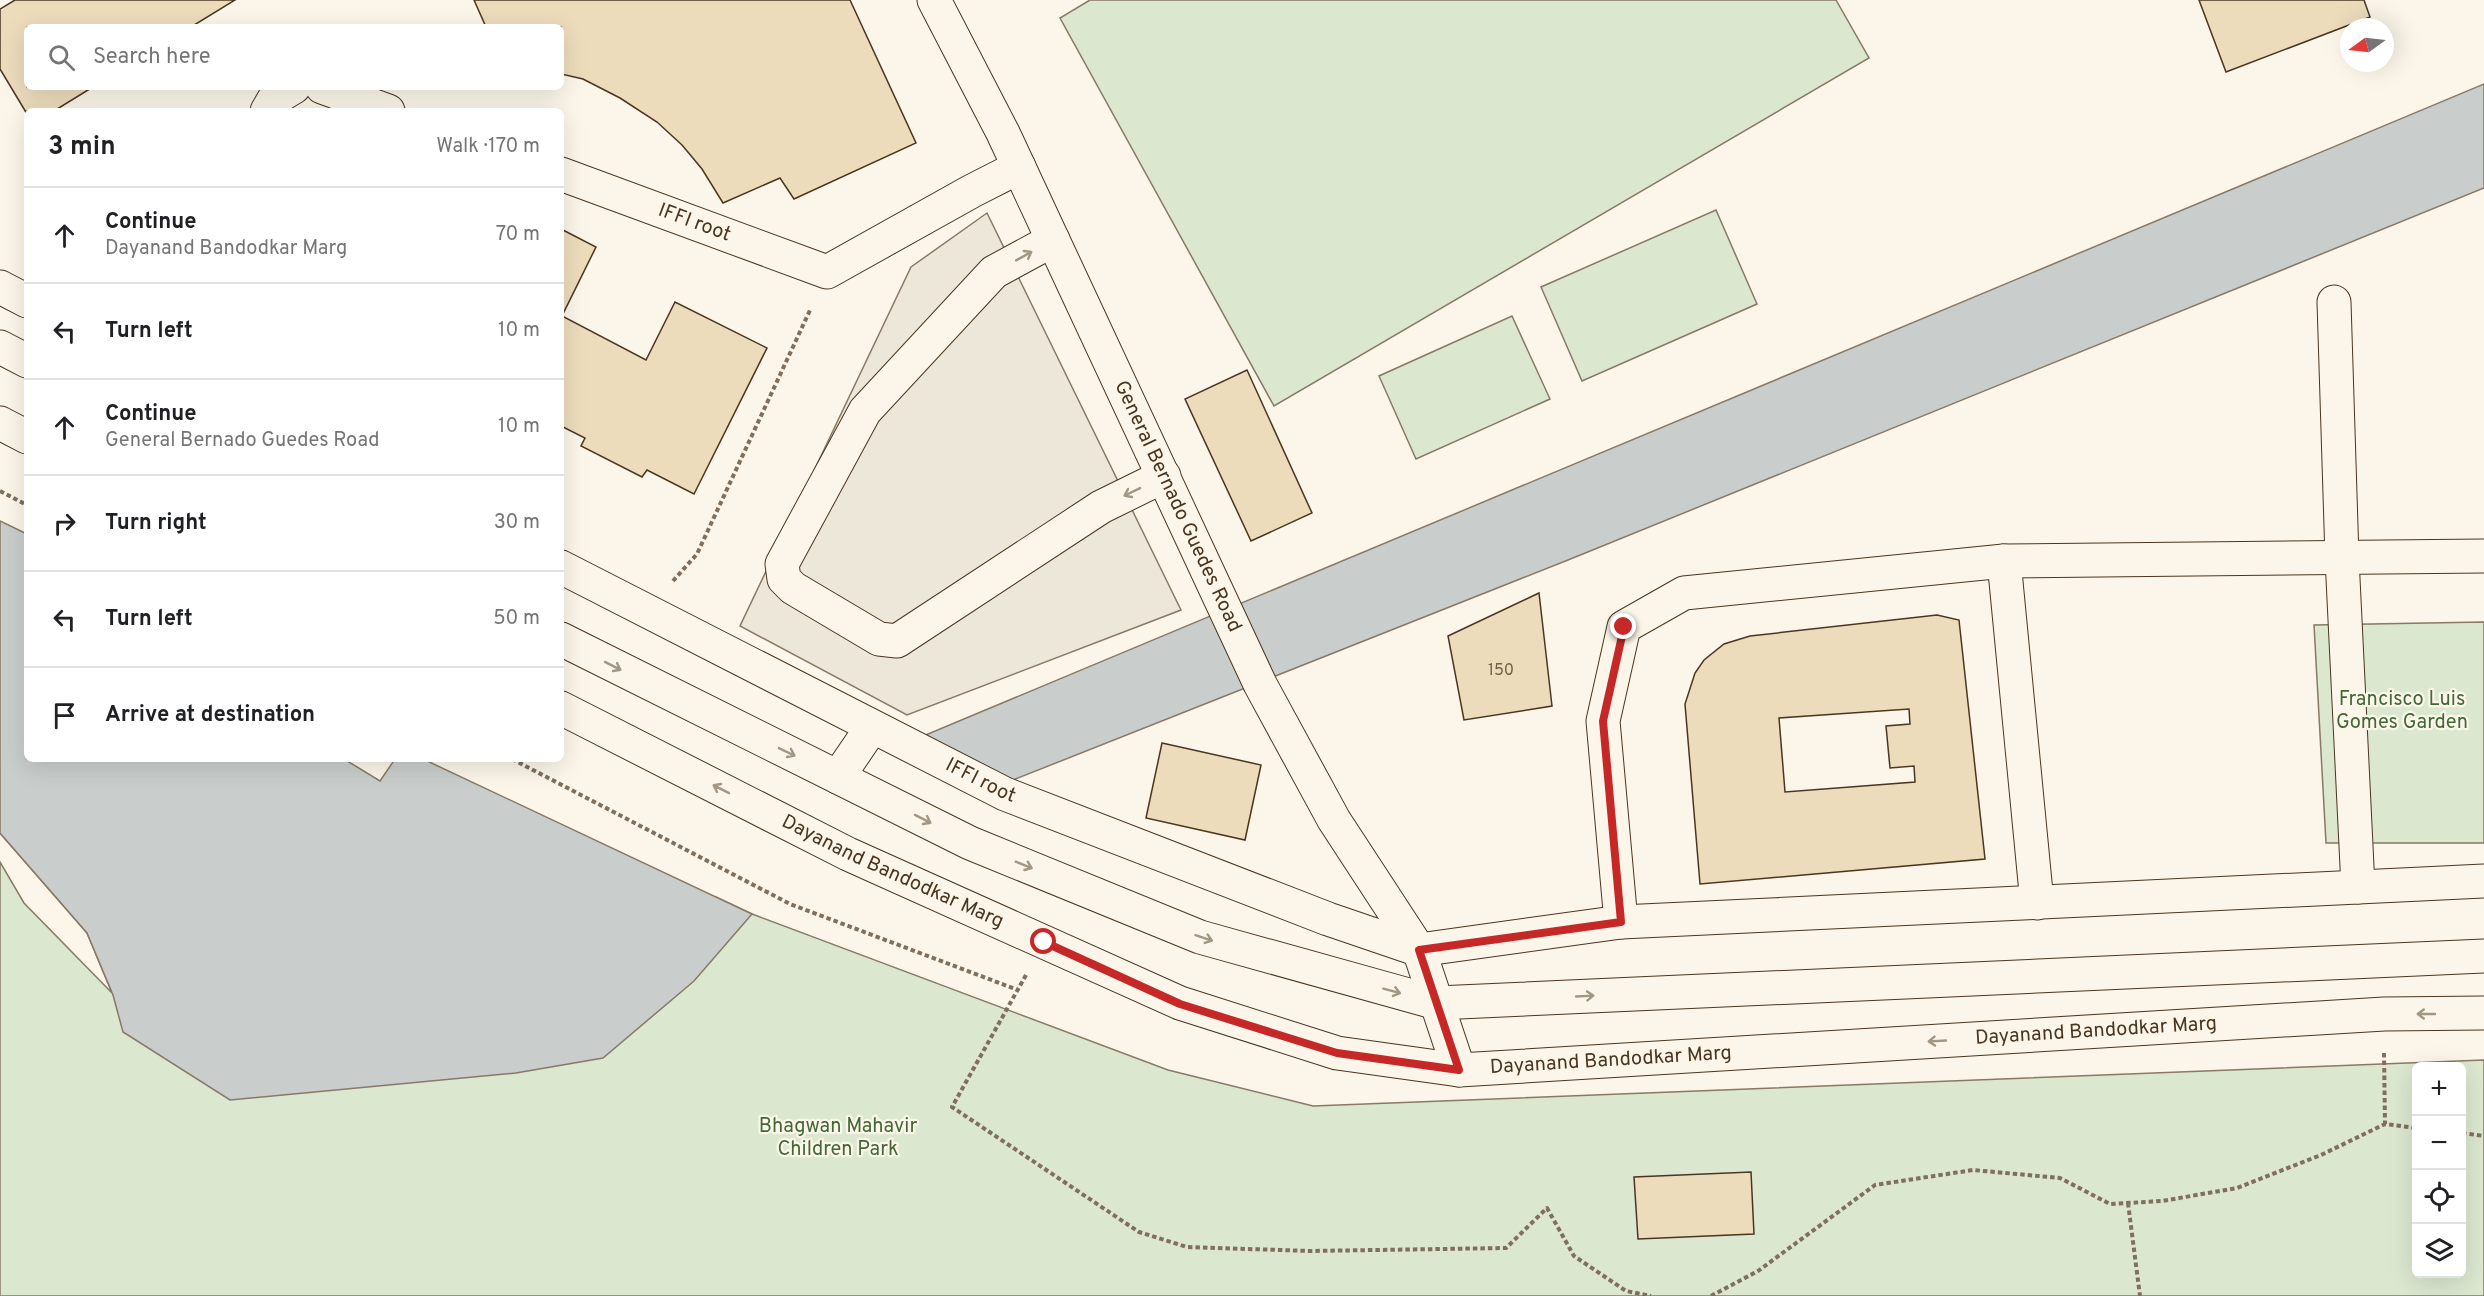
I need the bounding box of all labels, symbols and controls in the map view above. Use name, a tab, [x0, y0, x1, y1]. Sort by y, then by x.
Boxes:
north arrow	[2340, 18, 2394, 72]
search box	[24, 24, 564, 90]
icon: search	[45, 41, 78, 74]
text: Search here	[93, 44, 211, 71]
text: 3 min	[48, 131, 116, 164]
text: Walk · 170 m	[436, 134, 540, 160]
street label: IFFI root	[654, 198, 734, 248]
text: Continue	[105, 209, 196, 236]
icon: ahead	[48, 219, 81, 252]
text: 70 m	[496, 222, 540, 248]
text: Dayanand Bandodkar Marg	[105, 236, 347, 262]
one-way arrow	[1014, 250, 1032, 261]
icon: left	[48, 315, 81, 348]
text: Turn left	[105, 318, 193, 345]
text: 10 m	[498, 318, 540, 344]
street label: General Bernado Guedes Road	[1107, 377, 1247, 637]
text: Continue	[105, 401, 196, 428]
icon: ahead	[48, 411, 81, 444]
text: 10 m	[498, 414, 540, 440]
text: General Bernado Guedes Road	[105, 428, 380, 454]
one-way arrow	[1124, 486, 1142, 498]
icon: right	[48, 507, 81, 540]
text: Turn right	[105, 510, 207, 537]
text: 30 m	[494, 510, 540, 536]
icon: left	[48, 603, 81, 636]
text: Turn left	[105, 606, 193, 633]
text: 50 m	[493, 606, 540, 632]
route end	[1610, 613, 1636, 639]
one-way arrow	[604, 660, 622, 672]
house number: 150	[1488, 661, 1514, 681]
park label: Francisco Luis Gomes Garden	[2336, 687, 2468, 736]
icon: arrive	[48, 699, 81, 732]
text: Arrive at destination	[105, 702, 315, 729]
one-way arrow	[778, 747, 796, 759]
street label: IFFI root	[941, 753, 1019, 810]
one-way arrow	[712, 783, 730, 794]
street label: Dayanand Bandodkar Marg	[777, 809, 1008, 935]
one-way arrow	[914, 814, 932, 826]
one-way arrow	[1014, 860, 1032, 871]
route start	[1030, 928, 1056, 954]
one-way arrow	[1194, 933, 1213, 944]
one-way arrow	[1382, 985, 1401, 997]
one-way arrow	[1575, 990, 1595, 1002]
one-way arrow	[2416, 1008, 2436, 1020]
street label: Dayanand Bandodkar Marg	[1974, 1011, 2218, 1052]
one-way arrow	[1928, 1036, 1948, 1047]
street label: Dayanand Bandodkar Marg	[1489, 1041, 1733, 1081]
map controls	[2412, 1062, 2466, 1278]
button: +	[2412, 1062, 2466, 1116]
park label: Bhagwan Mahavir Children Park	[759, 1114, 917, 1163]
button: −	[2412, 1116, 2466, 1170]
button: locate	[2412, 1170, 2466, 1224]
button: layers	[2412, 1224, 2466, 1278]

